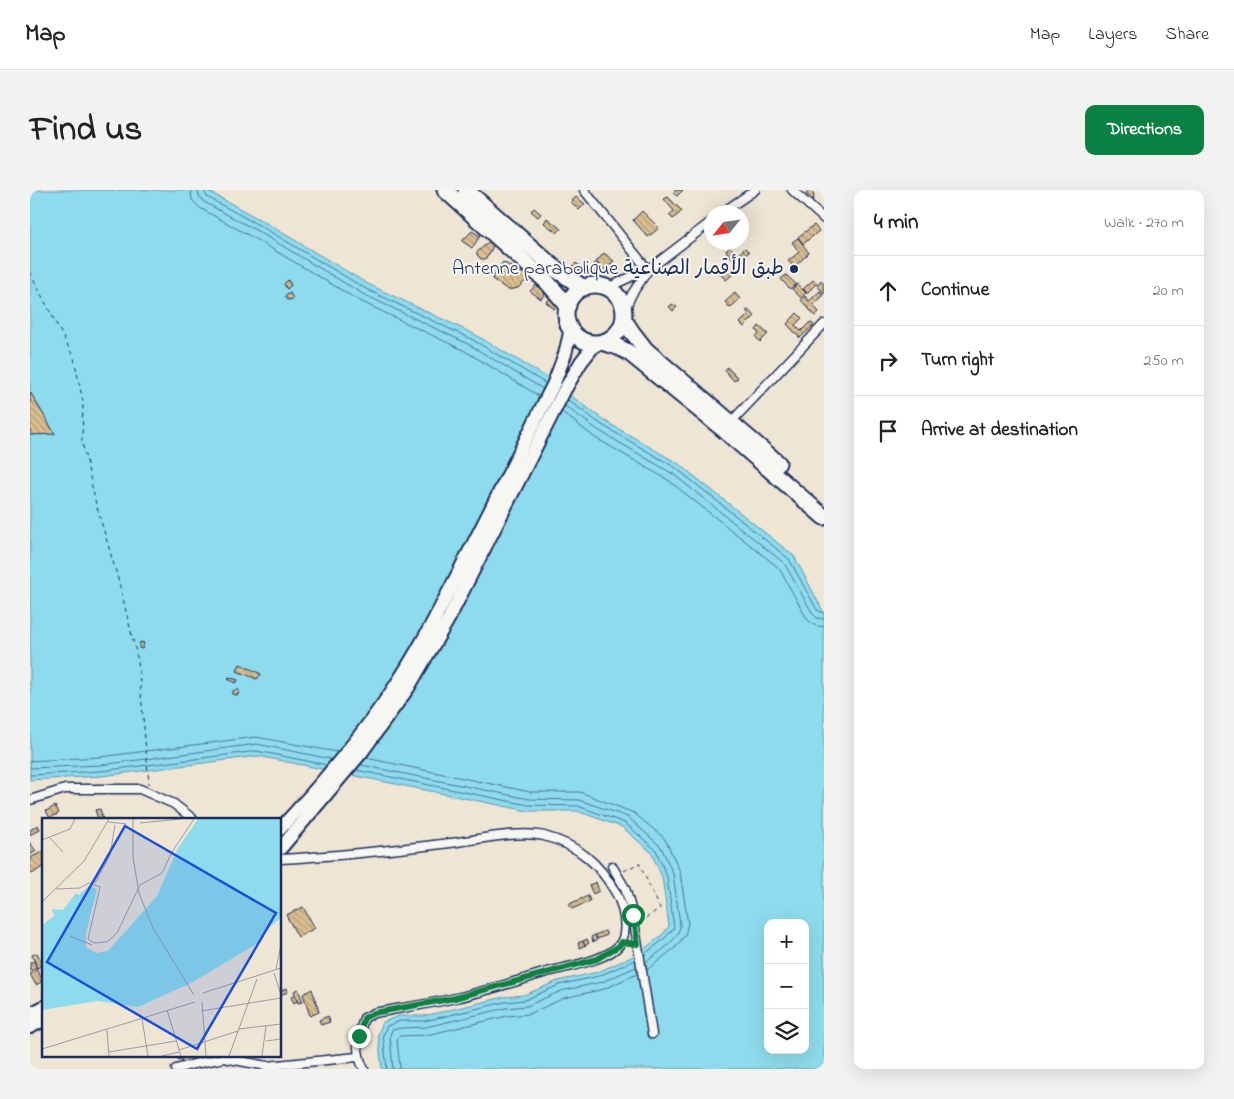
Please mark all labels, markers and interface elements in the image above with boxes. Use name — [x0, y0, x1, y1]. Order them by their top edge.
text: Map — [25, 17, 66, 52]
text: Map — [1030, 22, 1060, 48]
text: Layers — [1088, 22, 1138, 48]
text: Share — [1166, 22, 1209, 48]
text: Find us — [30, 105, 142, 156]
button: Directions — [1085, 105, 1204, 155]
north arrow — [704, 205, 749, 250]
text: 4 min — [874, 208, 918, 238]
text: Walk · 270 m — [1104, 211, 1184, 235]
place label: Antenne parabolique طبق الأقمار الصناعية — [452, 254, 784, 284]
marker: Antenne parabolique طبق الأقمار الصناعية — [788, 263, 800, 275]
icon: ahead — [874, 277, 902, 305]
text: Continue — [921, 277, 989, 304]
text: 20 m — [1153, 279, 1184, 303]
icon: right — [874, 347, 902, 375]
text: Turn right — [921, 347, 994, 374]
text: 250 m — [1144, 349, 1184, 373]
icon: arrive — [874, 417, 902, 445]
text: Arrive at destination — [921, 417, 1078, 444]
inset map — [42, 818, 281, 1056]
route start — [622, 904, 645, 927]
map controls — [764, 919, 809, 1054]
button: + — [764, 919, 809, 964]
button: − — [764, 964, 809, 1009]
button: layers — [764, 1009, 809, 1054]
route end — [348, 1025, 371, 1048]

